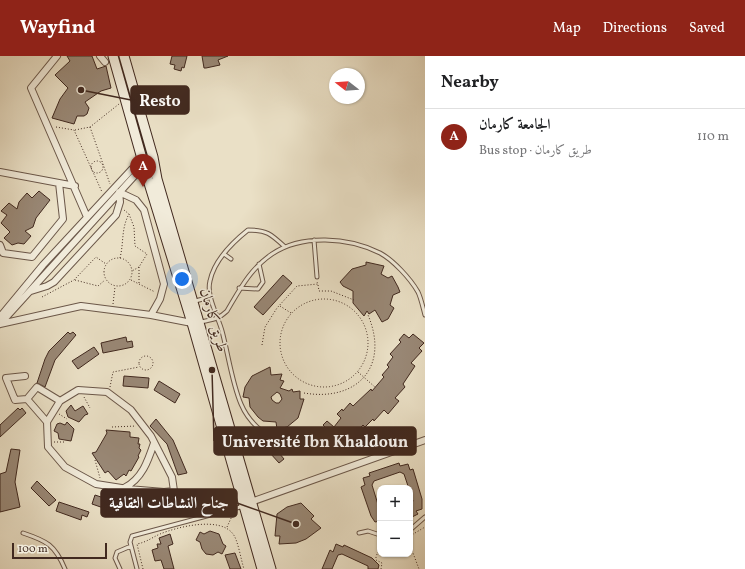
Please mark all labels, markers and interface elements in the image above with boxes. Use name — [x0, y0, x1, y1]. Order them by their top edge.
text: Wayfind — [20, 15, 95, 41]
text: Map — [553, 19, 581, 38]
text: Directions — [603, 19, 667, 38]
text: Saved — [689, 19, 725, 38]
north arrow — [329, 68, 365, 104]
text: Nearby — [441, 71, 499, 94]
callout: Resto — [131, 86, 189, 114]
text: Resto — [139, 91, 181, 113]
text: الجامعة كارمان — [479, 115, 551, 136]
text: A — [449, 128, 459, 146]
text: 110 m — [697, 128, 729, 146]
text: Bus stop · طريق كارمان — [479, 142, 592, 160]
pin: A — [130, 154, 156, 187]
your location — [172, 269, 192, 289]
street label: طريق كارمان — [193, 286, 232, 355]
callout: Université Ibn Khaldoun — [214, 427, 416, 455]
text: Université Ibn Khaldoun — [222, 432, 409, 454]
map controls — [377, 485, 413, 557]
button: + — [377, 485, 413, 521]
callout: جناح النشاطات الثقافية — [101, 489, 237, 517]
text: جناح النشاطات الثقافية — [109, 493, 229, 517]
button: − — [377, 521, 413, 557]
scale bar — [12, 541, 107, 560]
text: 100 m — [18, 542, 48, 557]

